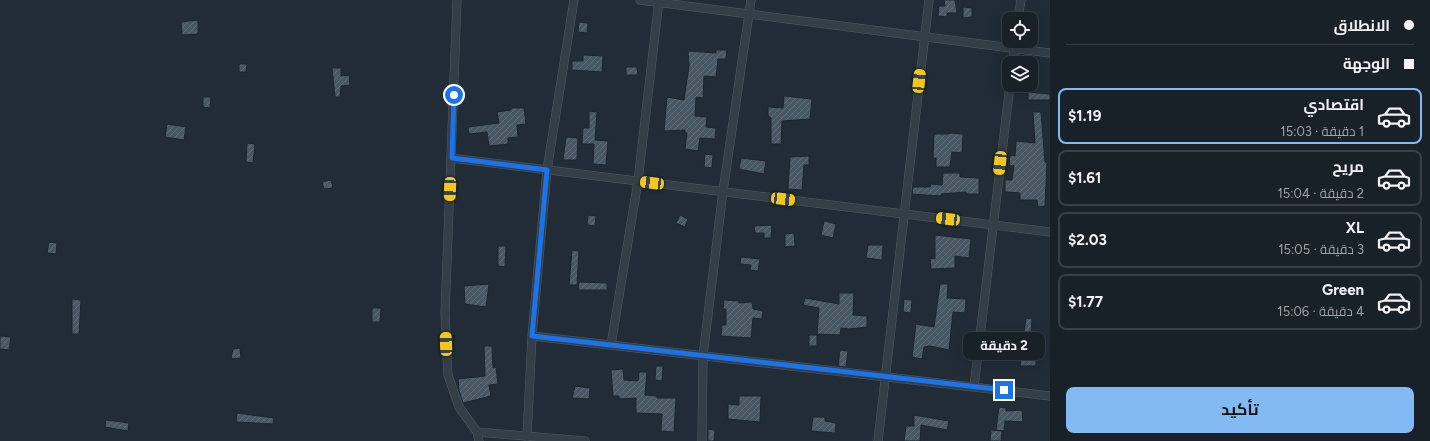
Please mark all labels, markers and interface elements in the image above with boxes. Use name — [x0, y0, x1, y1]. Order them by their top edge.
map controls — [1002, 12, 1038, 92]
button: locate — [1002, 12, 1038, 48]
text: الانطلاق — [1334, 17, 1390, 35]
text: الوجهة — [1343, 55, 1390, 73]
button: layers — [1002, 56, 1038, 92]
car — [912, 68, 926, 94]
route start — [445, 86, 463, 104]
text: اقتصادي — [1304, 96, 1364, 114]
icon: car — [1376, 98, 1412, 134]
text: $1.19 — [1068, 107, 1101, 125]
text: 1 دقيقة · 15:03 — [1280, 124, 1364, 139]
car — [993, 150, 1007, 176]
text: مريح — [1332, 158, 1364, 176]
icon: car — [1376, 160, 1412, 196]
text: $1.61 — [1068, 169, 1101, 187]
car — [639, 176, 665, 190]
car — [444, 177, 456, 201]
text: 2 دقيقة · 15:04 — [1277, 186, 1364, 201]
car — [770, 192, 796, 206]
car — [935, 212, 961, 226]
text: XL — [1346, 219, 1364, 237]
icon: car — [1376, 222, 1412, 258]
text: $2.03 — [1068, 231, 1107, 249]
text: 3 دقيقة · 15:05 — [1278, 242, 1364, 257]
text: Green — [1322, 281, 1364, 299]
icon: car — [1376, 284, 1412, 320]
text: $1.77 — [1068, 293, 1103, 311]
text: 4 دقيقة · 15:06 — [1277, 304, 1364, 319]
car — [440, 332, 452, 356]
callout: 2 دقيقة — [963, 332, 1045, 360]
text: 2 دقيقة — [980, 338, 1028, 353]
route end — [995, 381, 1013, 399]
button: تأكيد — [1066, 387, 1414, 433]

